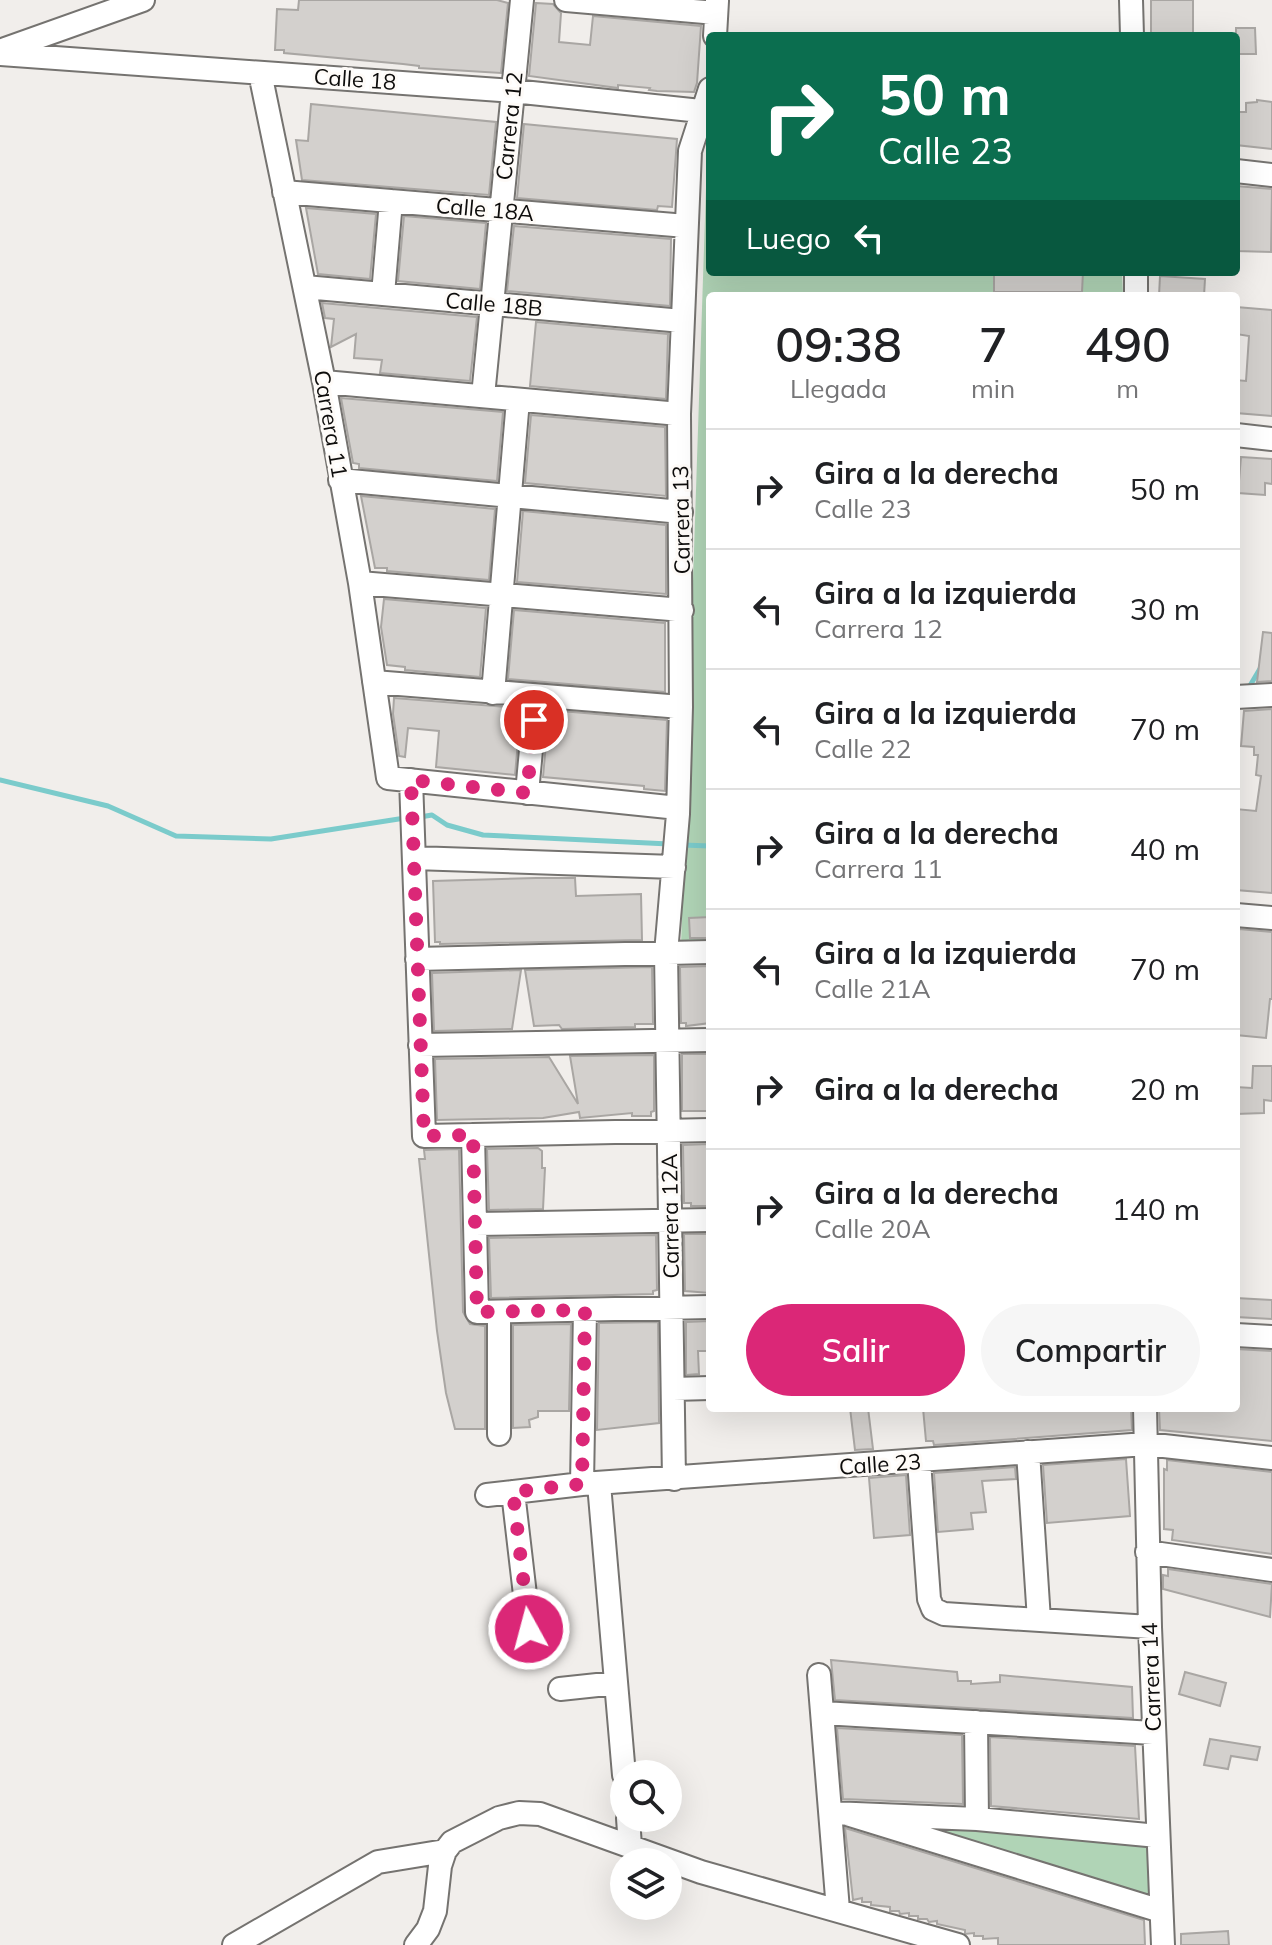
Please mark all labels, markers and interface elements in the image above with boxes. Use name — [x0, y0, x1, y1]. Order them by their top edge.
text: 50 m — [878, 59, 1011, 129]
street label: Calle 18 — [313, 62, 397, 96]
icon: right — [746, 64, 850, 168]
street label: Carrera 12 — [489, 70, 529, 182]
text: Calle 23 — [878, 128, 1013, 173]
street label: Calle 18A — [435, 191, 535, 227]
icon: left — [847, 216, 891, 260]
text: Luego — [746, 219, 831, 257]
street label: Calle 18B — [444, 286, 544, 322]
text: 09:38 — [775, 314, 902, 374]
text: 7 — [979, 314, 1007, 374]
text: 490 — [1084, 314, 1171, 374]
street label: Carrera 11 — [308, 368, 354, 480]
text: Llegada — [790, 372, 887, 405]
text: min — [971, 372, 1015, 405]
text: m — [1116, 372, 1139, 405]
text: Gira a la derecha — [814, 454, 1059, 492]
street label: Carrera 13 — [666, 465, 696, 575]
icon: right — [746, 467, 790, 511]
text: 50 m — [1130, 470, 1200, 508]
text: Calle 23 — [814, 492, 911, 525]
text: Gira a la izquierda — [814, 574, 1077, 612]
icon: left — [746, 587, 790, 631]
text: 30 m — [1130, 590, 1200, 628]
text: Carrera 12 — [814, 612, 943, 645]
pin — [500, 686, 568, 754]
text: Gira a la izquierda — [814, 694, 1077, 732]
icon: arrive — [512, 698, 556, 742]
icon: left — [746, 707, 790, 751]
text: 70 m — [1130, 710, 1200, 748]
text: Calle 22 — [814, 732, 911, 765]
text: Gira a la derecha — [814, 814, 1059, 852]
icon: right — [746, 827, 790, 871]
text: 40 m — [1130, 830, 1200, 868]
text: Carrera 11 — [814, 852, 943, 885]
text: Gira a la izquierda — [814, 934, 1077, 972]
icon: left — [746, 947, 790, 991]
text: 70 m — [1130, 950, 1200, 988]
text: Calle 21A — [814, 972, 931, 1005]
icon: right — [746, 1067, 790, 1111]
text: Gira a la derecha — [814, 1070, 1059, 1108]
text: 20 m — [1130, 1070, 1200, 1108]
street label: Carrera 12A — [655, 1153, 685, 1279]
text: Gira a la derecha — [814, 1174, 1059, 1212]
icon: right — [746, 1187, 790, 1231]
text: 140 m — [1112, 1190, 1200, 1228]
text: Calle 20A — [814, 1212, 931, 1245]
button: Salir — [746, 1304, 965, 1396]
button: Compartir — [981, 1304, 1200, 1396]
street label: Calle 23 — [838, 1447, 922, 1481]
position arrow — [487, 1587, 571, 1671]
street label: Carrera 14 — [1135, 1622, 1167, 1732]
map controls — [610, 1760, 682, 1920]
button: search — [610, 1760, 682, 1832]
button: layers — [610, 1848, 682, 1920]

